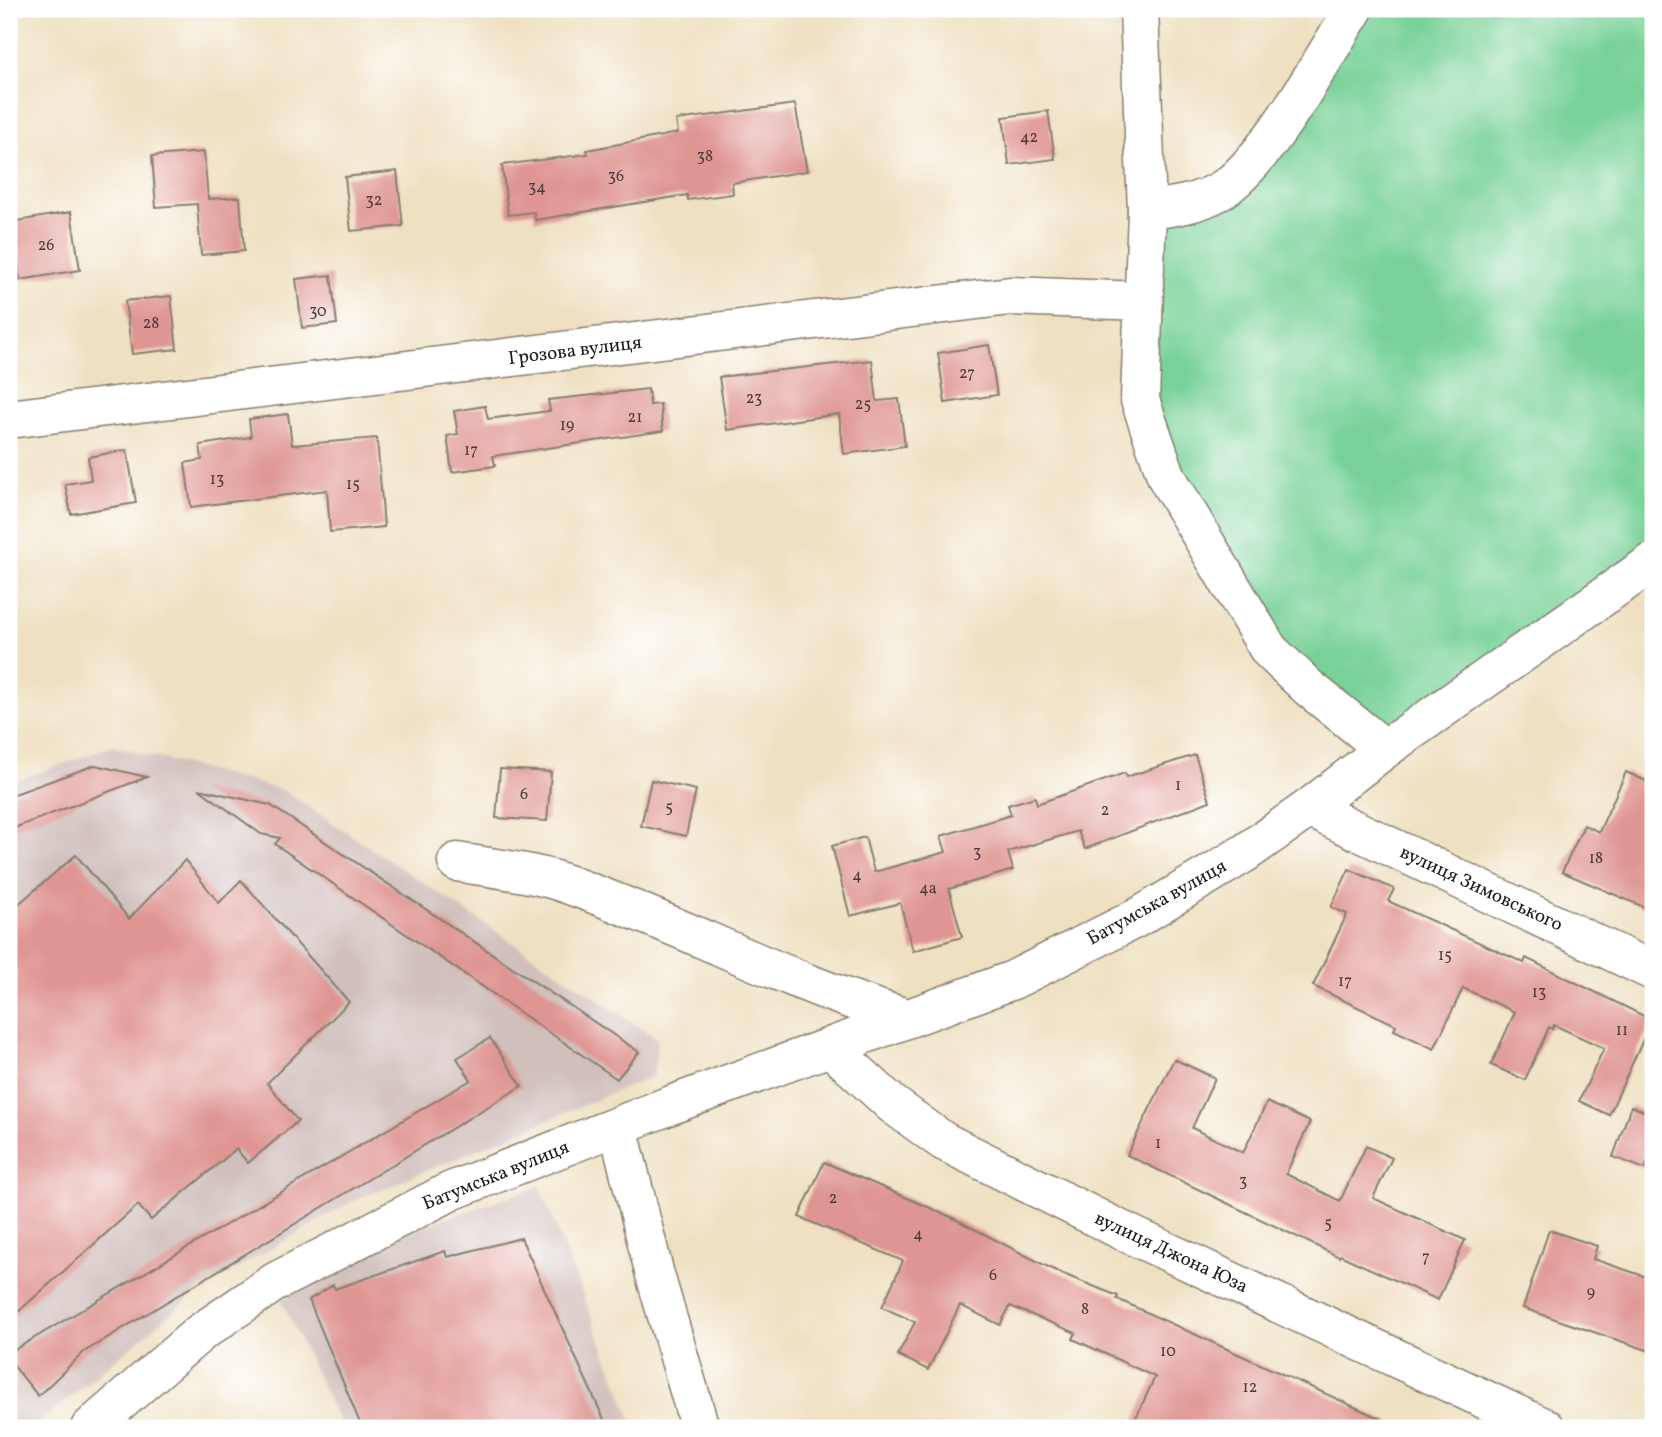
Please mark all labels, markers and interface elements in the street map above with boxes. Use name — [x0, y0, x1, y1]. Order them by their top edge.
house number: 42 — [1020, 127, 1038, 149]
house number: 38 — [697, 146, 713, 168]
house number: 36 — [608, 166, 624, 188]
house number: 34 — [528, 177, 546, 199]
house number: 32 — [366, 190, 382, 212]
house number: 26 — [38, 235, 54, 257]
house number: 30 — [309, 301, 327, 323]
house number: 28 — [143, 313, 159, 335]
street label: Грозова вулиця — [507, 330, 643, 372]
house number: 27 — [959, 363, 975, 385]
house number: 23 — [746, 388, 762, 410]
house number: 25 — [855, 394, 871, 416]
house number: 21 — [628, 407, 642, 429]
house number: 19 — [560, 415, 574, 437]
house number: 17 — [464, 440, 478, 462]
house number: 13 — [210, 469, 224, 491]
house number: 15 — [346, 474, 360, 496]
house number: 1 — [1175, 775, 1181, 797]
house number: 6 — [520, 784, 528, 806]
house number: 5 — [665, 797, 673, 819]
house number: 2 — [1101, 800, 1109, 822]
street label: вулиця Зимовського — [1395, 840, 1567, 938]
house number: 3 — [973, 842, 981, 864]
house number: 18 — [1589, 848, 1603, 870]
street label: Батумська вулиця — [1082, 854, 1232, 952]
house number: 4 — [852, 865, 862, 887]
house number: 4а — [919, 878, 937, 900]
house number: 15 — [1438, 945, 1452, 967]
house number: 17 — [1338, 971, 1352, 993]
house number: 13 — [1532, 982, 1546, 1004]
house number: 11 — [1616, 1020, 1628, 1042]
house number: 1 — [1155, 1133, 1161, 1155]
street label: Батумська вулиця — [419, 1135, 573, 1217]
house number: 3 — [1239, 1171, 1247, 1193]
house number: 2 — [829, 1188, 837, 1210]
street label: вулиця Джона Юза — [1090, 1206, 1252, 1300]
house number: 5 — [1324, 1213, 1332, 1235]
house number: 4 — [913, 1224, 923, 1246]
house number: 7 — [1422, 1247, 1430, 1269]
house number: 6 — [989, 1265, 997, 1287]
house number: 9 — [1587, 1282, 1595, 1304]
house number: 8 — [1081, 1299, 1089, 1321]
house number: 10 — [1160, 1341, 1176, 1363]
house number: 12 — [1243, 1377, 1257, 1399]

